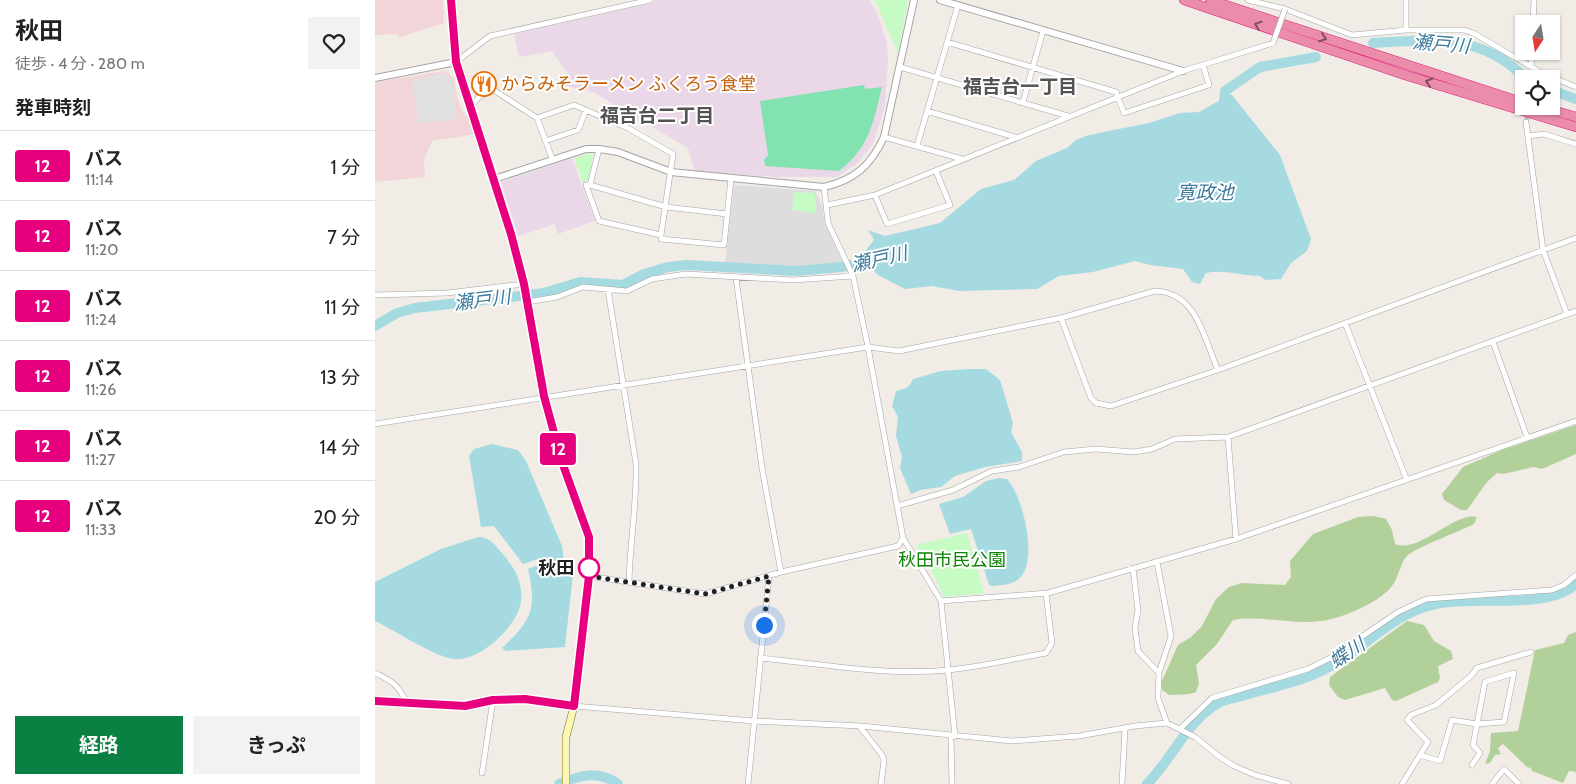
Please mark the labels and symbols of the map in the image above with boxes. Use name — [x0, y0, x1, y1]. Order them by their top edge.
north arrow — [1515, 15, 1560, 60]
one-way arrow — [1254, 21, 1263, 31]
water label: 瀬戸川 — [1412, 30, 1472, 58]
one-way arrow — [1318, 32, 1327, 42]
restaurant icon: からみそラーメン ふくろう食堂 — [471, 71, 497, 97]
place label: からみそラーメン ふくろう食堂 — [501, 73, 756, 95]
district label: 福吉台一丁目 — [963, 75, 1077, 98]
one-way arrow — [1425, 77, 1434, 87]
district label: 福吉台二丁目 — [600, 104, 714, 127]
water label: 寛政池 — [1176, 181, 1235, 204]
water label: 瀬戸川 — [849, 241, 911, 277]
water label: 瀬戸川 — [452, 285, 514, 315]
line badge: 12 — [535, 433, 581, 465]
park label: 秋田市民公園 — [898, 549, 1006, 571]
place label: 秋田 — [538, 557, 574, 579]
marker: 秋田 — [578, 557, 600, 579]
your location — [752, 613, 777, 638]
water label: 蝶川 — [1325, 632, 1371, 673]

